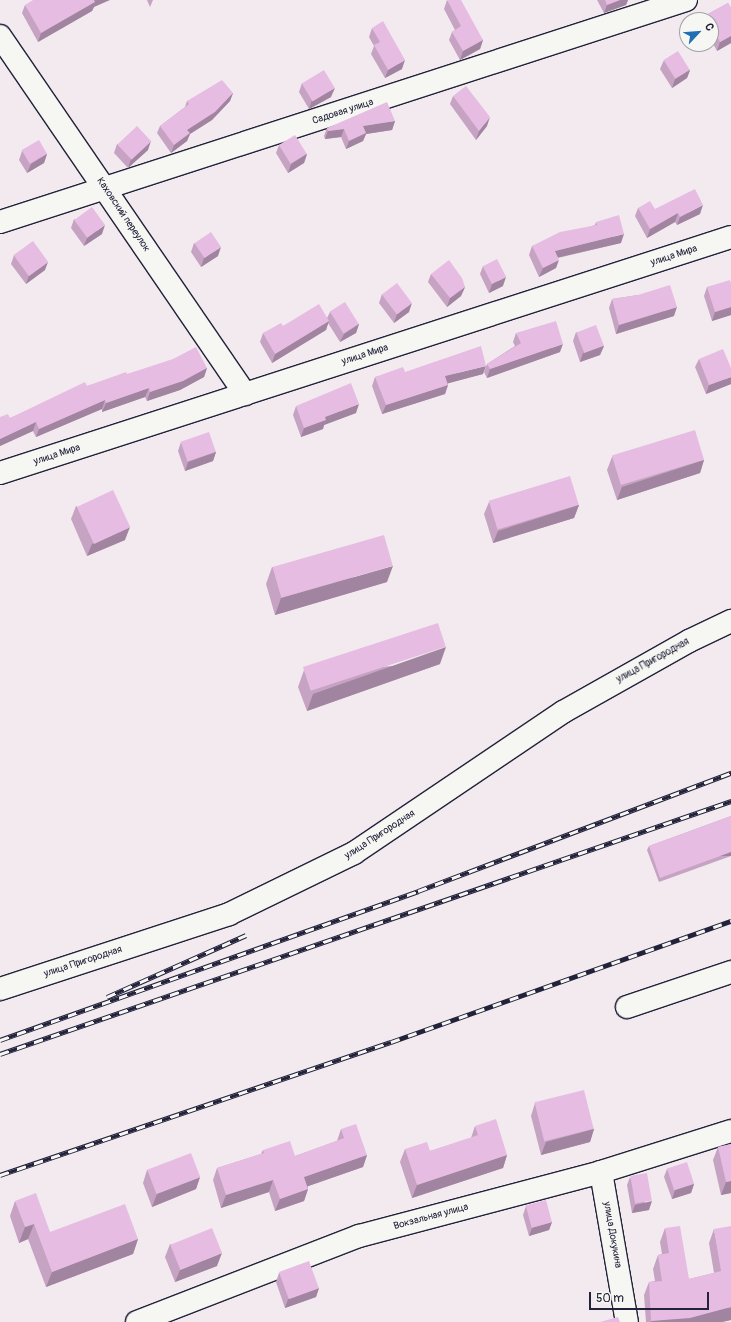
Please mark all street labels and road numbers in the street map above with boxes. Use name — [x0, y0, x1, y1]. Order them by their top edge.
street label: Садовая улица — [311, 96, 375, 128]
street label: Каховский переулок — [94, 176, 152, 254]
street label: улица Мира — [649, 243, 699, 269]
street label: улица Мира — [340, 342, 390, 368]
street label: улица Мира — [32, 442, 82, 468]
street label: улица Пригородная — [614, 636, 692, 686]
street label: улица Пригородная — [343, 808, 417, 862]
street label: улица Пригородная — [42, 944, 124, 980]
street label: Вокзальная улица — [392, 1201, 470, 1233]
street label: улица Докукина — [600, 1201, 624, 1269]

